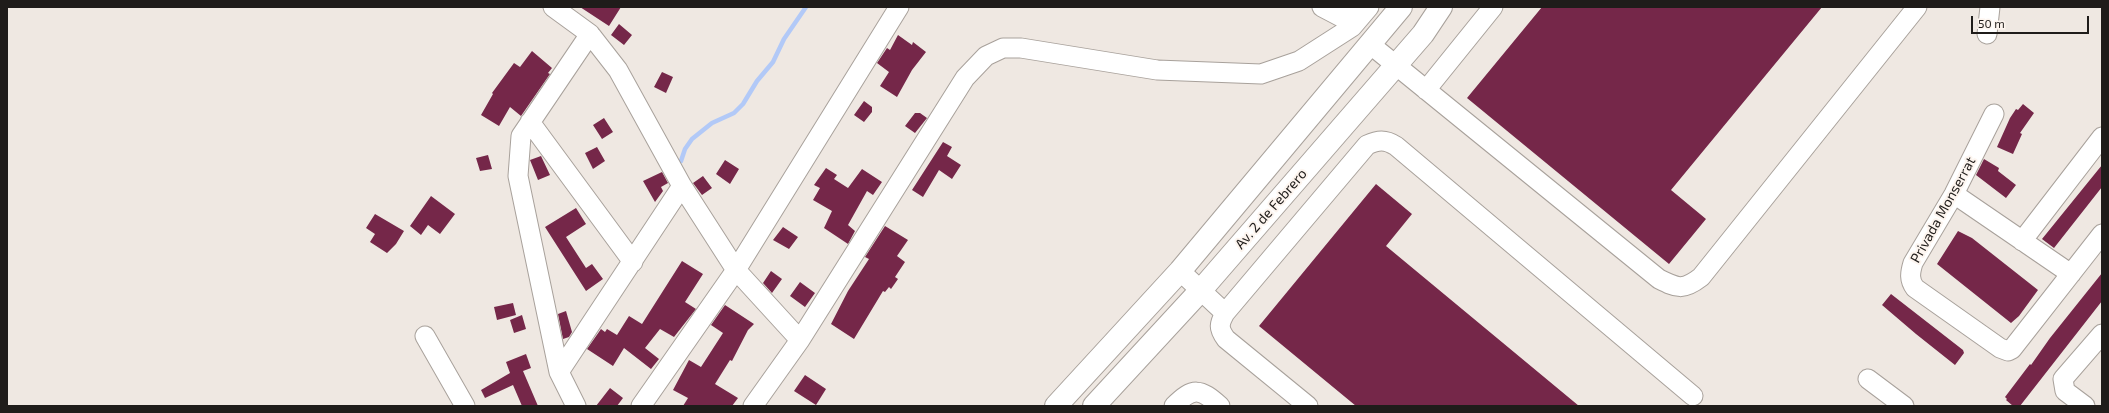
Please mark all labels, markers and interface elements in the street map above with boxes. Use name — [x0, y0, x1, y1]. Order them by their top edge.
scale bar — [1973, 8, 2091, 34]
text: 50 m — [1978, 16, 2005, 30]
street label: Privada Monserrat — [1907, 154, 1979, 266]
street label: Av. 2 de Febrero — [1232, 166, 1310, 252]

